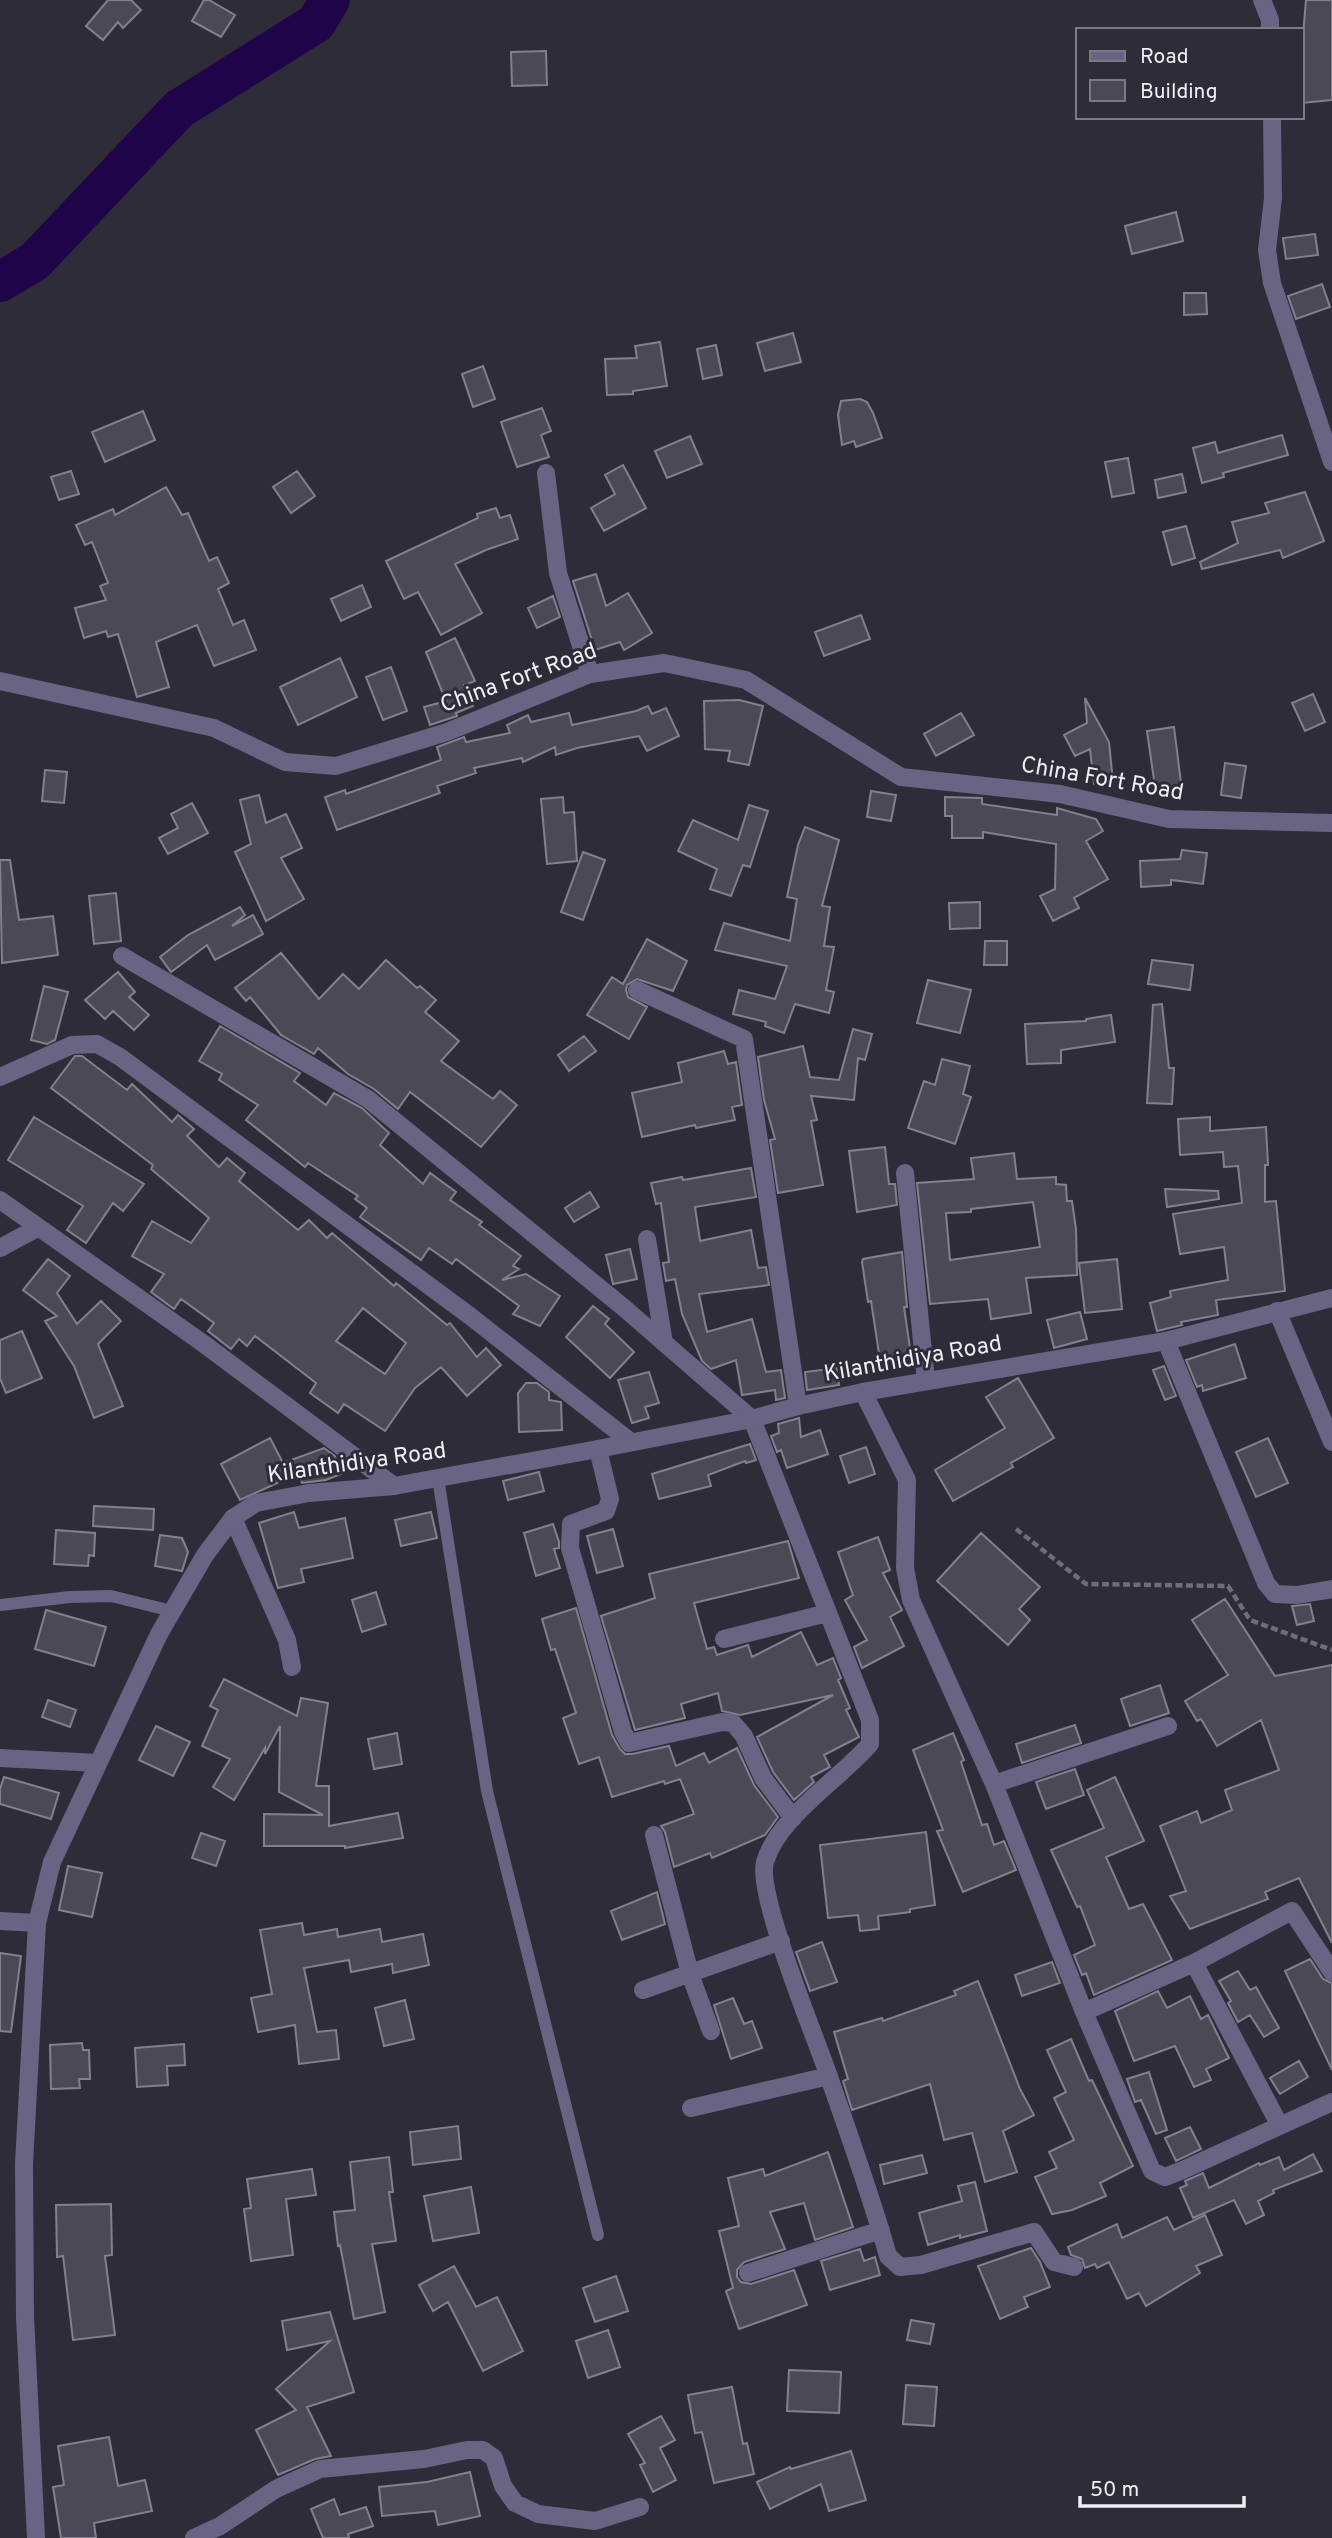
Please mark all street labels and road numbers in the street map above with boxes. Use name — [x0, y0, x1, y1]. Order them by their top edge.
street label: China Fort Road — [437, 637, 601, 721]
street label: China Fort Road — [1018, 751, 1186, 809]
street label: Kilanthidiya Road — [822, 1330, 1004, 1390]
street label: Kilanthidiya Road — [266, 1437, 448, 1491]

